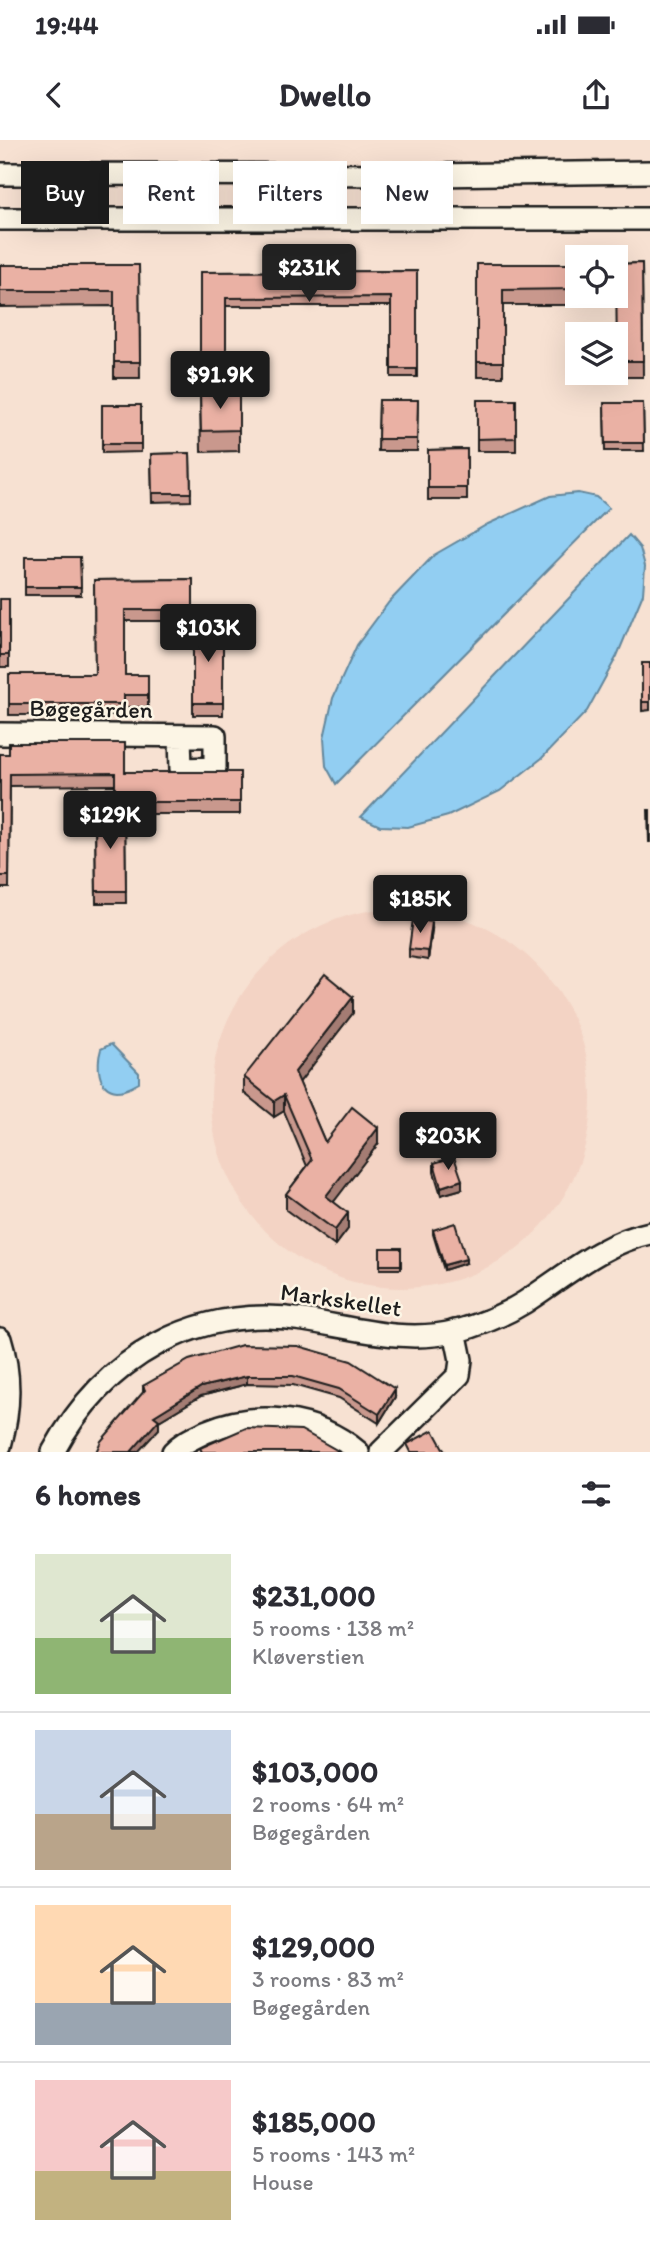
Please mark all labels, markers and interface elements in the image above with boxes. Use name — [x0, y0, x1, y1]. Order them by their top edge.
text: 19:44 — [35, 9, 98, 41]
icon: back — [35, 76, 73, 114]
text: Dwello — [279, 76, 371, 114]
icon: share — [577, 76, 615, 114]
chip: Buy — [21, 161, 109, 224]
chip: Rent — [123, 161, 219, 224]
chip: Filters — [233, 161, 347, 224]
chip: New — [361, 161, 453, 224]
pin: $231K — [260, 244, 358, 304]
map controls — [565, 245, 628, 385]
button: locate — [565, 245, 628, 308]
text: $231K — [278, 253, 340, 281]
button: layers — [565, 322, 628, 385]
pin: $91.9K — [163, 352, 277, 411]
text: $91.9K — [187, 360, 253, 388]
pin: $103K — [159, 604, 257, 664]
text: $103K — [176, 613, 240, 641]
street label: Bøgegården — [29, 693, 153, 724]
pin: $129K — [61, 792, 159, 851]
text: $129K — [79, 800, 141, 828]
pin: $185K — [371, 876, 469, 935]
text: $185K — [389, 884, 451, 912]
pin: $203K — [399, 1112, 497, 1172]
text: $203K — [415, 1121, 481, 1149]
street label: Markskellet — [279, 1277, 403, 1322]
icon: filters — [577, 1475, 615, 1513]
text: 6 homes — [35, 1476, 141, 1513]
text: $231,000 — [252, 1577, 376, 1614]
icon: home — [91, 1582, 175, 1666]
text: 5 rooms · 138 m² — [252, 1614, 414, 1642]
text: Kløverstien — [252, 1642, 365, 1670]
text: $103,000 — [252, 1753, 379, 1790]
icon: home — [91, 1758, 175, 1842]
text: 2 rooms · 64 m² — [252, 1790, 404, 1818]
text: Bøgegården — [252, 1818, 370, 1846]
text: $129,000 — [252, 1928, 375, 1965]
icon: home — [91, 1933, 175, 2017]
text: 3 rooms · 83 m² — [252, 1965, 404, 1993]
text: Bøgegården — [252, 1993, 370, 2021]
text: $185,000 — [252, 2103, 376, 2140]
icon: home — [91, 2108, 175, 2192]
text: 5 rooms · 143 m² — [252, 2140, 415, 2168]
text: House — [252, 2168, 314, 2196]

